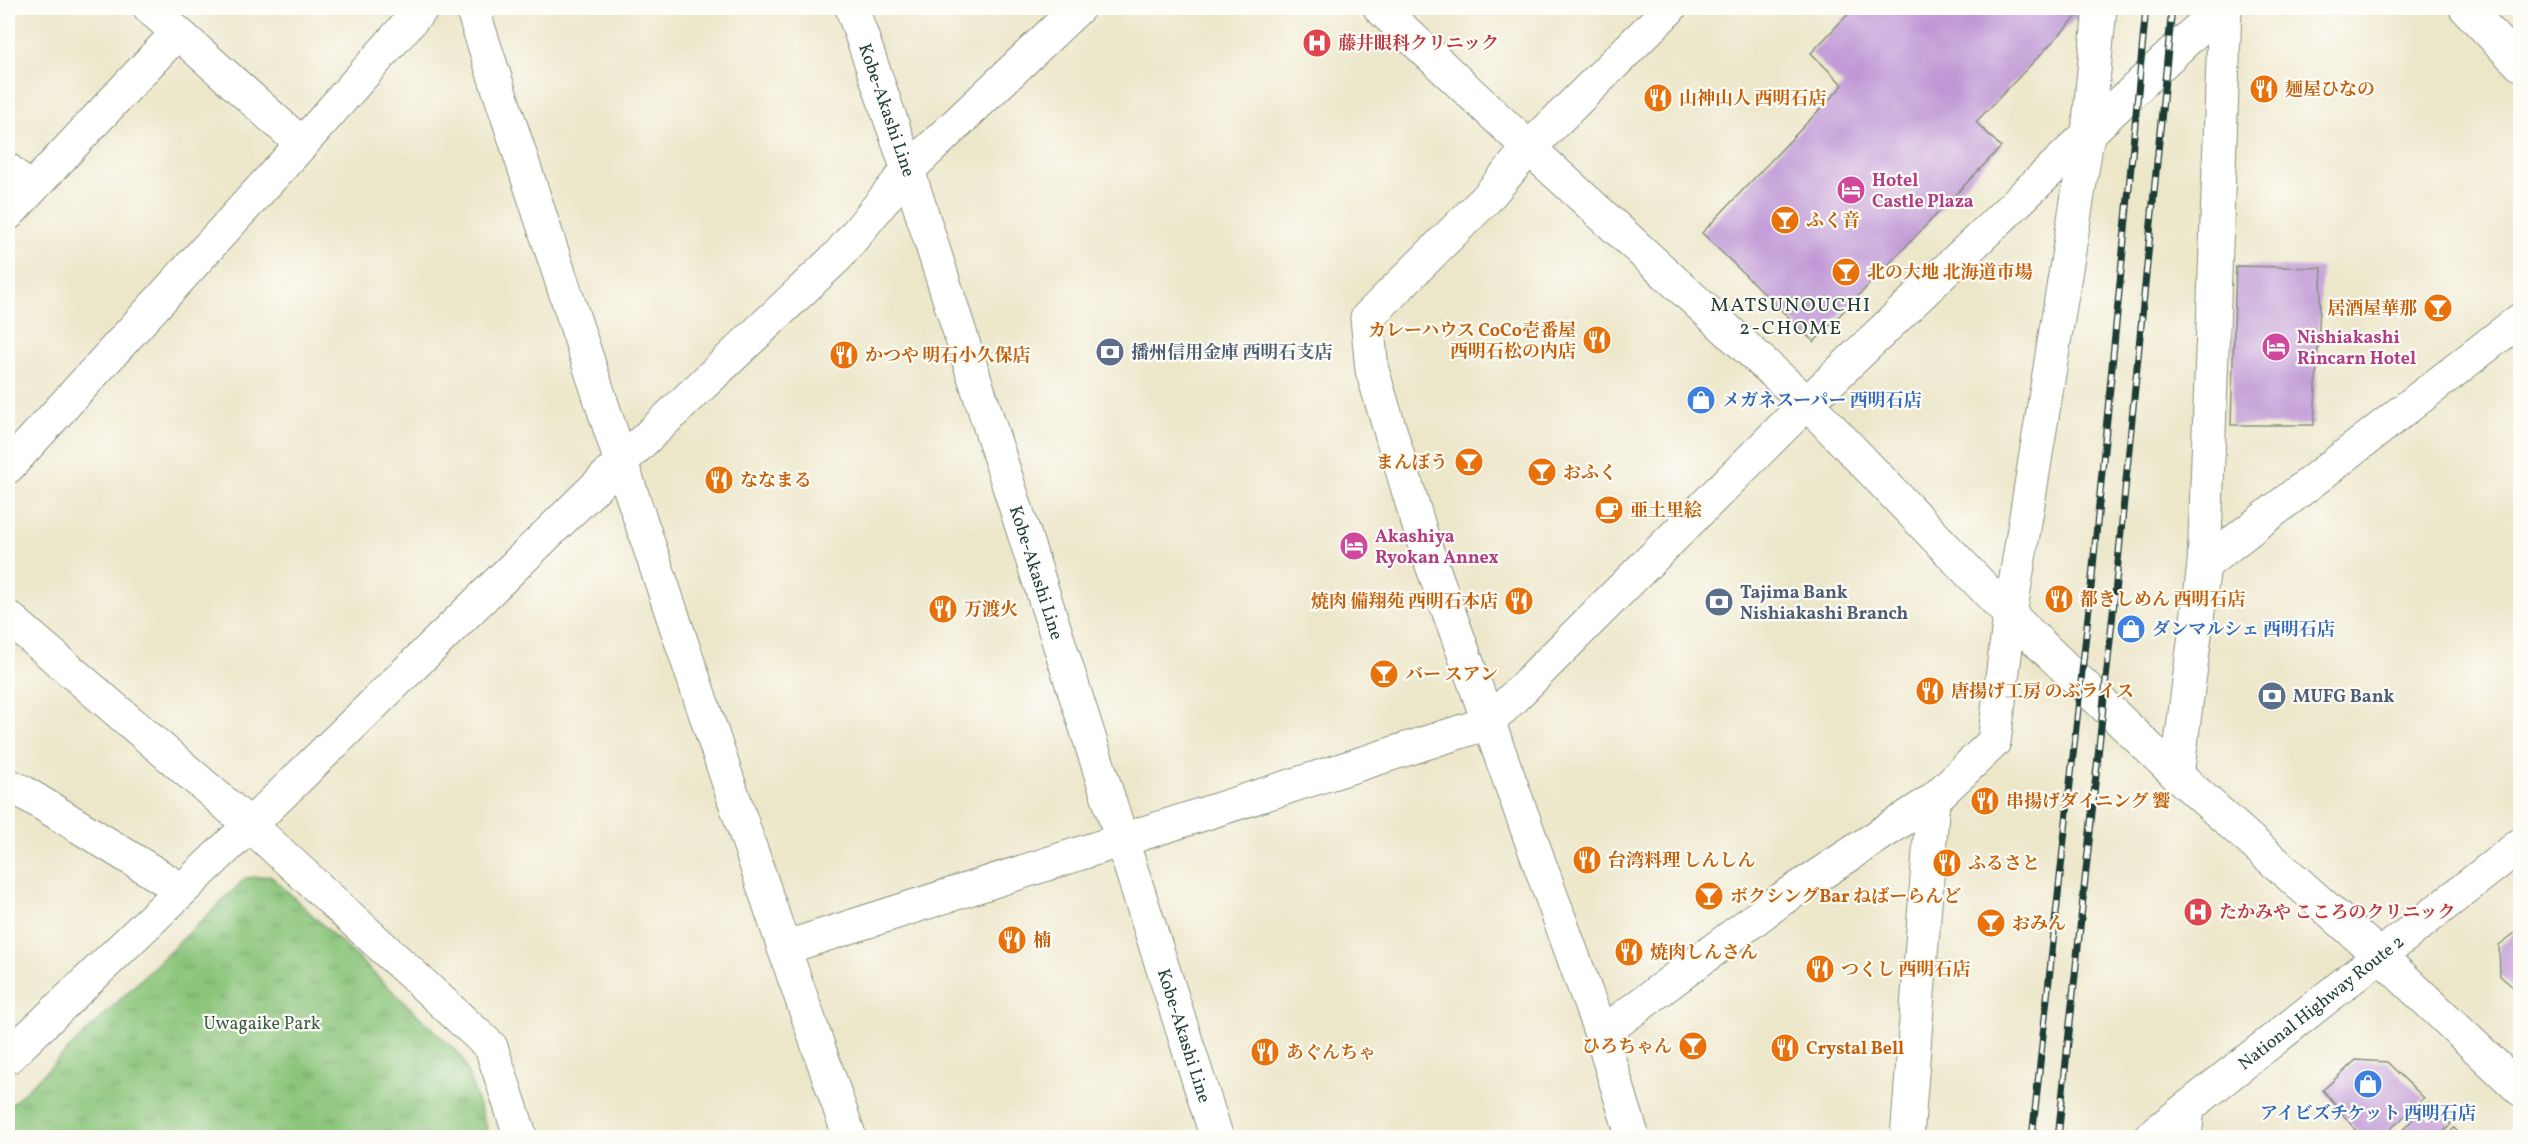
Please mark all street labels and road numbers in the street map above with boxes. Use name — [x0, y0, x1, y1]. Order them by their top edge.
street label: Kobe-Akashi Line — [851, 41, 920, 180]
street label: Kobe-Akashi Line — [1002, 503, 1068, 643]
street label: National Highway Route 2 — [2234, 930, 2410, 1077]
street label: Kobe-Akashi Line — [1150, 966, 1216, 1106]

